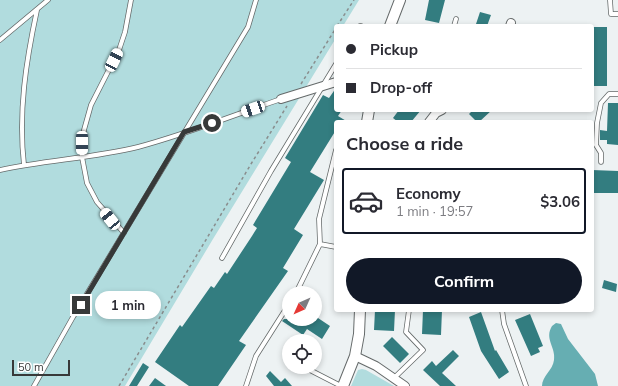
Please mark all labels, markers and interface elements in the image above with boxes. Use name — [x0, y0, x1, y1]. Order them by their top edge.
text: Pickup — [370, 40, 418, 59]
car — [103, 47, 125, 73]
text: Drop-off — [370, 78, 432, 97]
car — [240, 99, 266, 119]
route start — [203, 114, 221, 132]
car — [76, 131, 88, 155]
text: Choose a ride — [346, 132, 463, 155]
icon: car — [348, 183, 384, 219]
text: Economy — [396, 184, 461, 203]
text: $3.06 — [540, 192, 580, 211]
text: 1 min · 19:57 — [396, 203, 473, 219]
car — [98, 206, 122, 232]
button: Confirm — [346, 258, 582, 304]
north arrow — [282, 286, 322, 326]
map controls — [282, 286, 322, 374]
callout: 1 min — [95, 291, 161, 319]
route end — [72, 296, 90, 314]
text: 1 min — [111, 297, 145, 313]
button: locate — [282, 334, 322, 374]
scale bar — [12, 358, 70, 377]
text: 50 m — [18, 360, 44, 374]

